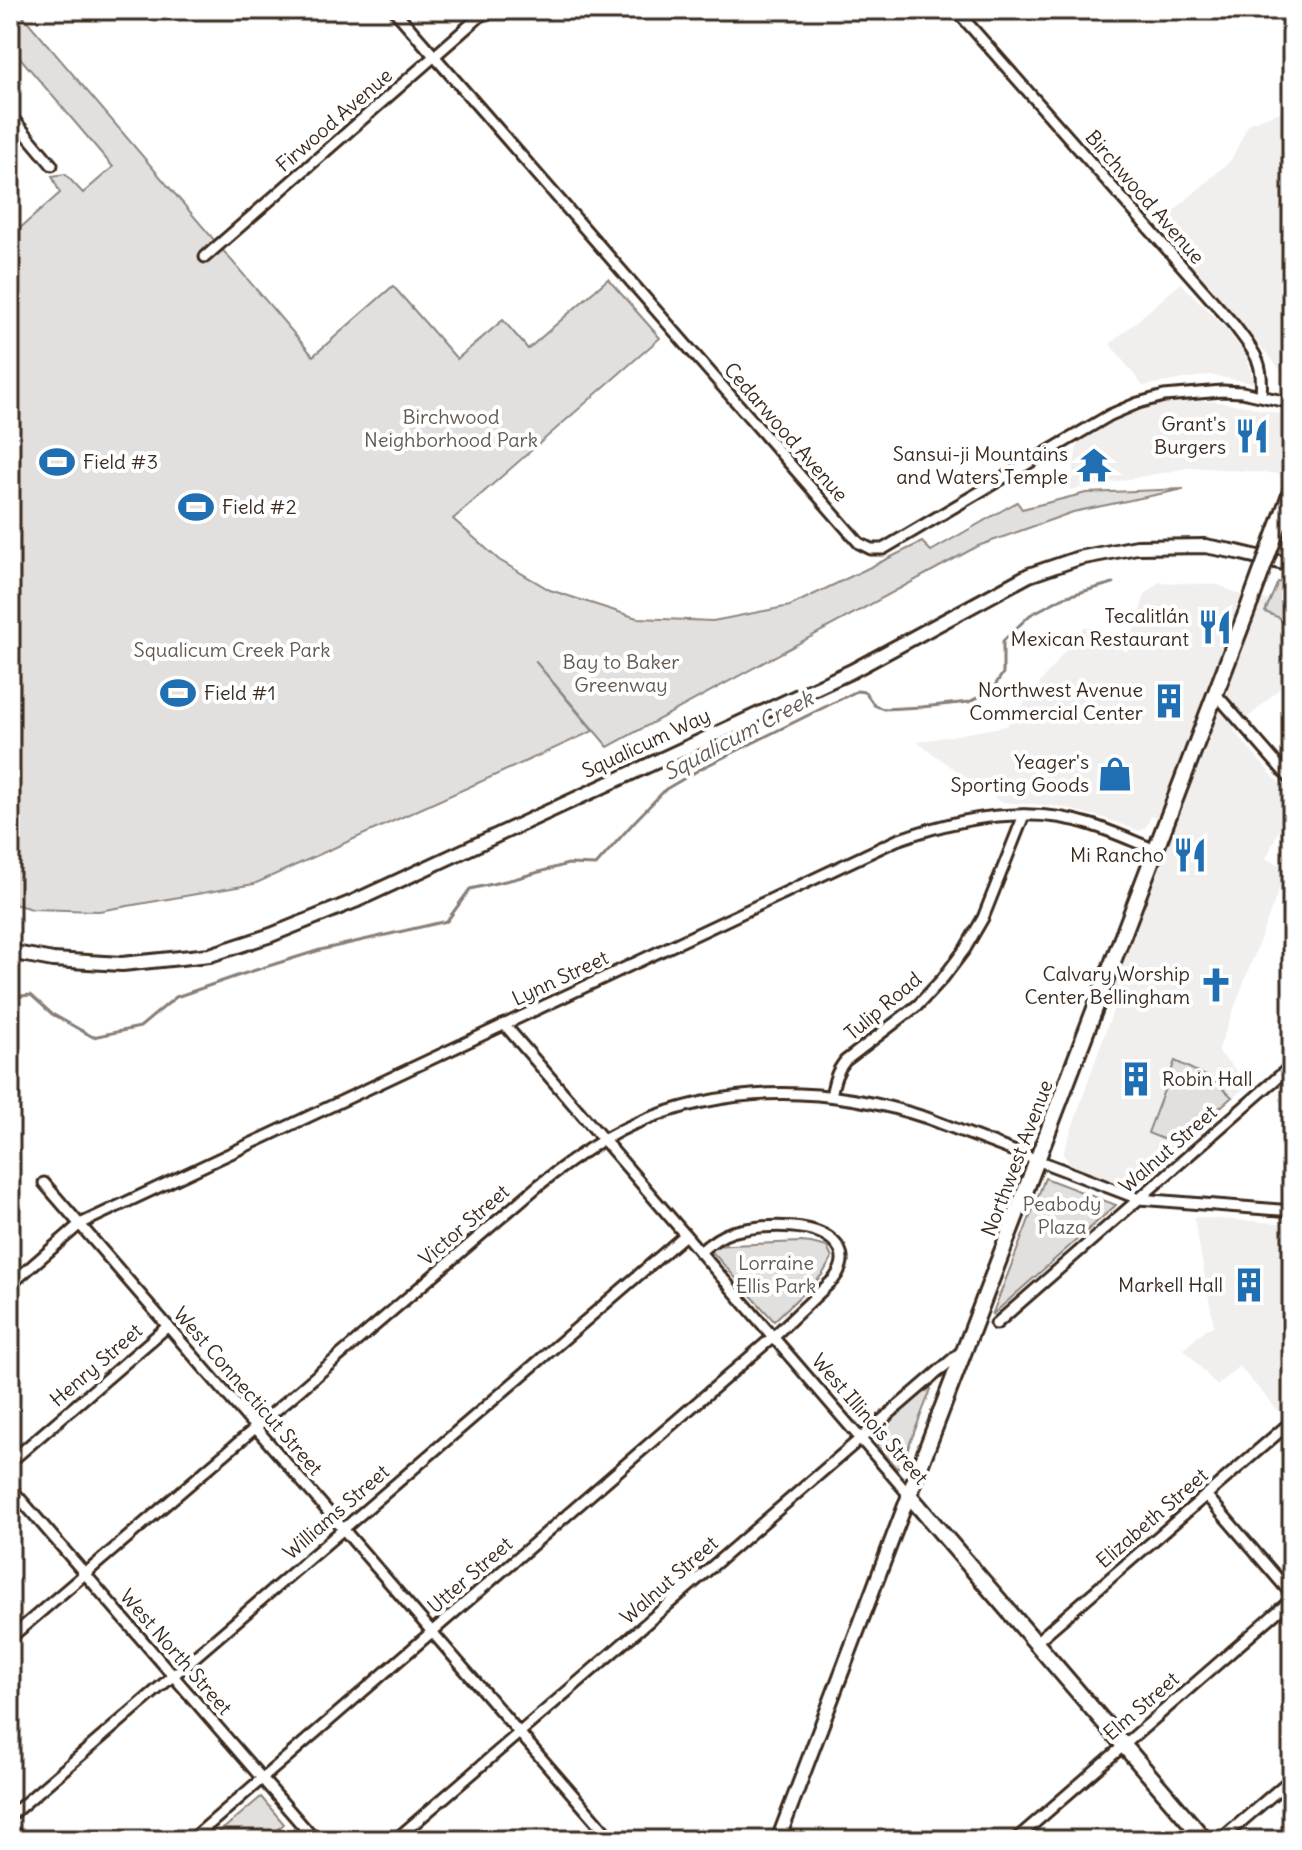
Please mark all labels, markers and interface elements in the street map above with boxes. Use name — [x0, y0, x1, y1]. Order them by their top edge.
street label: Firwood Avenue — [270, 62, 397, 177]
street label: Birchwood Avenue — [1081, 125, 1210, 269]
street label: Cedarwood Avenue — [719, 357, 854, 506]
park label: Birchwood Neighborhood Park — [364, 404, 538, 452]
place label: Grant's Burgers — [1154, 411, 1226, 459]
restaurant icon: Grant's Burgers — [1233, 417, 1271, 455]
place label: Sansui-ji Mountains and Waters Temple — [893, 441, 1068, 489]
sports icon: Field #3 — [38, 443, 76, 481]
temple icon: Sansui-ji Mountains and Waters Temple — [1075, 446, 1113, 484]
place label: Field #3 — [83, 449, 158, 474]
sports icon: Field #2 — [177, 488, 215, 526]
place label: Field #2 — [222, 494, 297, 519]
place label: Tecalitlán Mexican Restaurant — [1011, 603, 1189, 651]
restaurant icon: Tecalitlán Mexican Restaurant — [1196, 608, 1234, 646]
park label: Squalicum Creek Park — [134, 637, 330, 662]
park label: Bay to Baker Greenway — [563, 649, 679, 697]
sports icon: Field #1 — [159, 674, 197, 712]
place label: Northwest Avenue Commercial Center — [969, 677, 1143, 725]
place label: Field #1 — [204, 680, 276, 705]
building icon: Northwest Avenue Commercial Center — [1150, 682, 1188, 720]
water label: Squalicum Creek — [658, 683, 819, 786]
street label: Squalicum Way — [578, 702, 714, 783]
place label: Yeager's Sporting Goods — [951, 749, 1089, 797]
shop icon: Yeager's Sporting Goods — [1096, 755, 1134, 793]
restaurant icon: Mi Rancho — [1171, 836, 1209, 874]
place label: Mi Rancho — [1070, 842, 1164, 867]
street label: Lynn Street — [508, 944, 612, 1011]
place label: Calvary Worship Center Bellingham — [1024, 961, 1190, 1009]
street label: Tulip Road — [839, 966, 926, 1045]
church icon: Calvary Worship Center Bellingham — [1197, 966, 1235, 1004]
building icon: Robin Hall — [1117, 1060, 1155, 1098]
place label: Robin Hall — [1162, 1066, 1252, 1091]
street label: Northwest Avenue — [975, 1076, 1058, 1239]
street label: Walnut Street — [1114, 1099, 1222, 1198]
street label: Victor Street — [413, 1178, 514, 1271]
park label: Peabody Plaza — [1023, 1191, 1101, 1239]
park label: Lorraine Ellis Park — [736, 1250, 816, 1298]
building icon: Markell Hall — [1230, 1266, 1268, 1304]
place label: Markell Hall — [1118, 1272, 1223, 1297]
street label: West Connecticut Street — [168, 1301, 329, 1480]
street label: Henry Street — [44, 1318, 147, 1412]
street label: West Illinois Street — [807, 1348, 934, 1490]
street label: Williams Street — [278, 1459, 394, 1564]
street label: Elizabeth Street — [1091, 1462, 1213, 1573]
street label: Walnut Street — [615, 1530, 723, 1629]
street label: Utter Street — [422, 1531, 517, 1618]
street label: West North Street — [115, 1584, 238, 1720]
street label: Elm Street — [1098, 1666, 1184, 1745]

